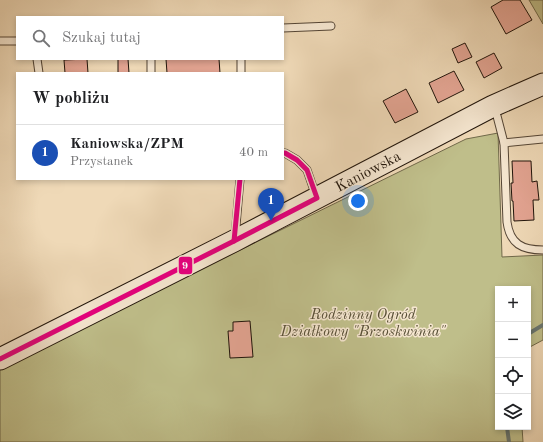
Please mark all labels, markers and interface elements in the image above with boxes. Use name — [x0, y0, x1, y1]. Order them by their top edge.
search box — [16, 16, 284, 60]
icon: search — [30, 27, 52, 49]
text: Szukaj tutaj — [62, 31, 141, 46]
text: W pobliżu — [32, 90, 109, 107]
text: Kaniowska/ZPM — [70, 137, 184, 152]
text: 1 — [41, 146, 49, 159]
text: 40 m — [239, 146, 268, 159]
street label: Kaniowska — [333, 149, 404, 196]
text: Przystanek — [70, 155, 133, 168]
pin: 1 — [258, 188, 284, 221]
your location — [348, 191, 368, 211]
line badge: 9 — [178, 256, 193, 275]
text: 9 — [182, 261, 188, 272]
map controls — [495, 286, 531, 430]
button: + — [495, 286, 531, 322]
park label: Rodzinny Ogród Działkowy "Brzoskwinia" — [279, 308, 447, 340]
button: − — [495, 322, 531, 358]
button: locate — [495, 358, 531, 394]
button: layers — [495, 394, 531, 430]

